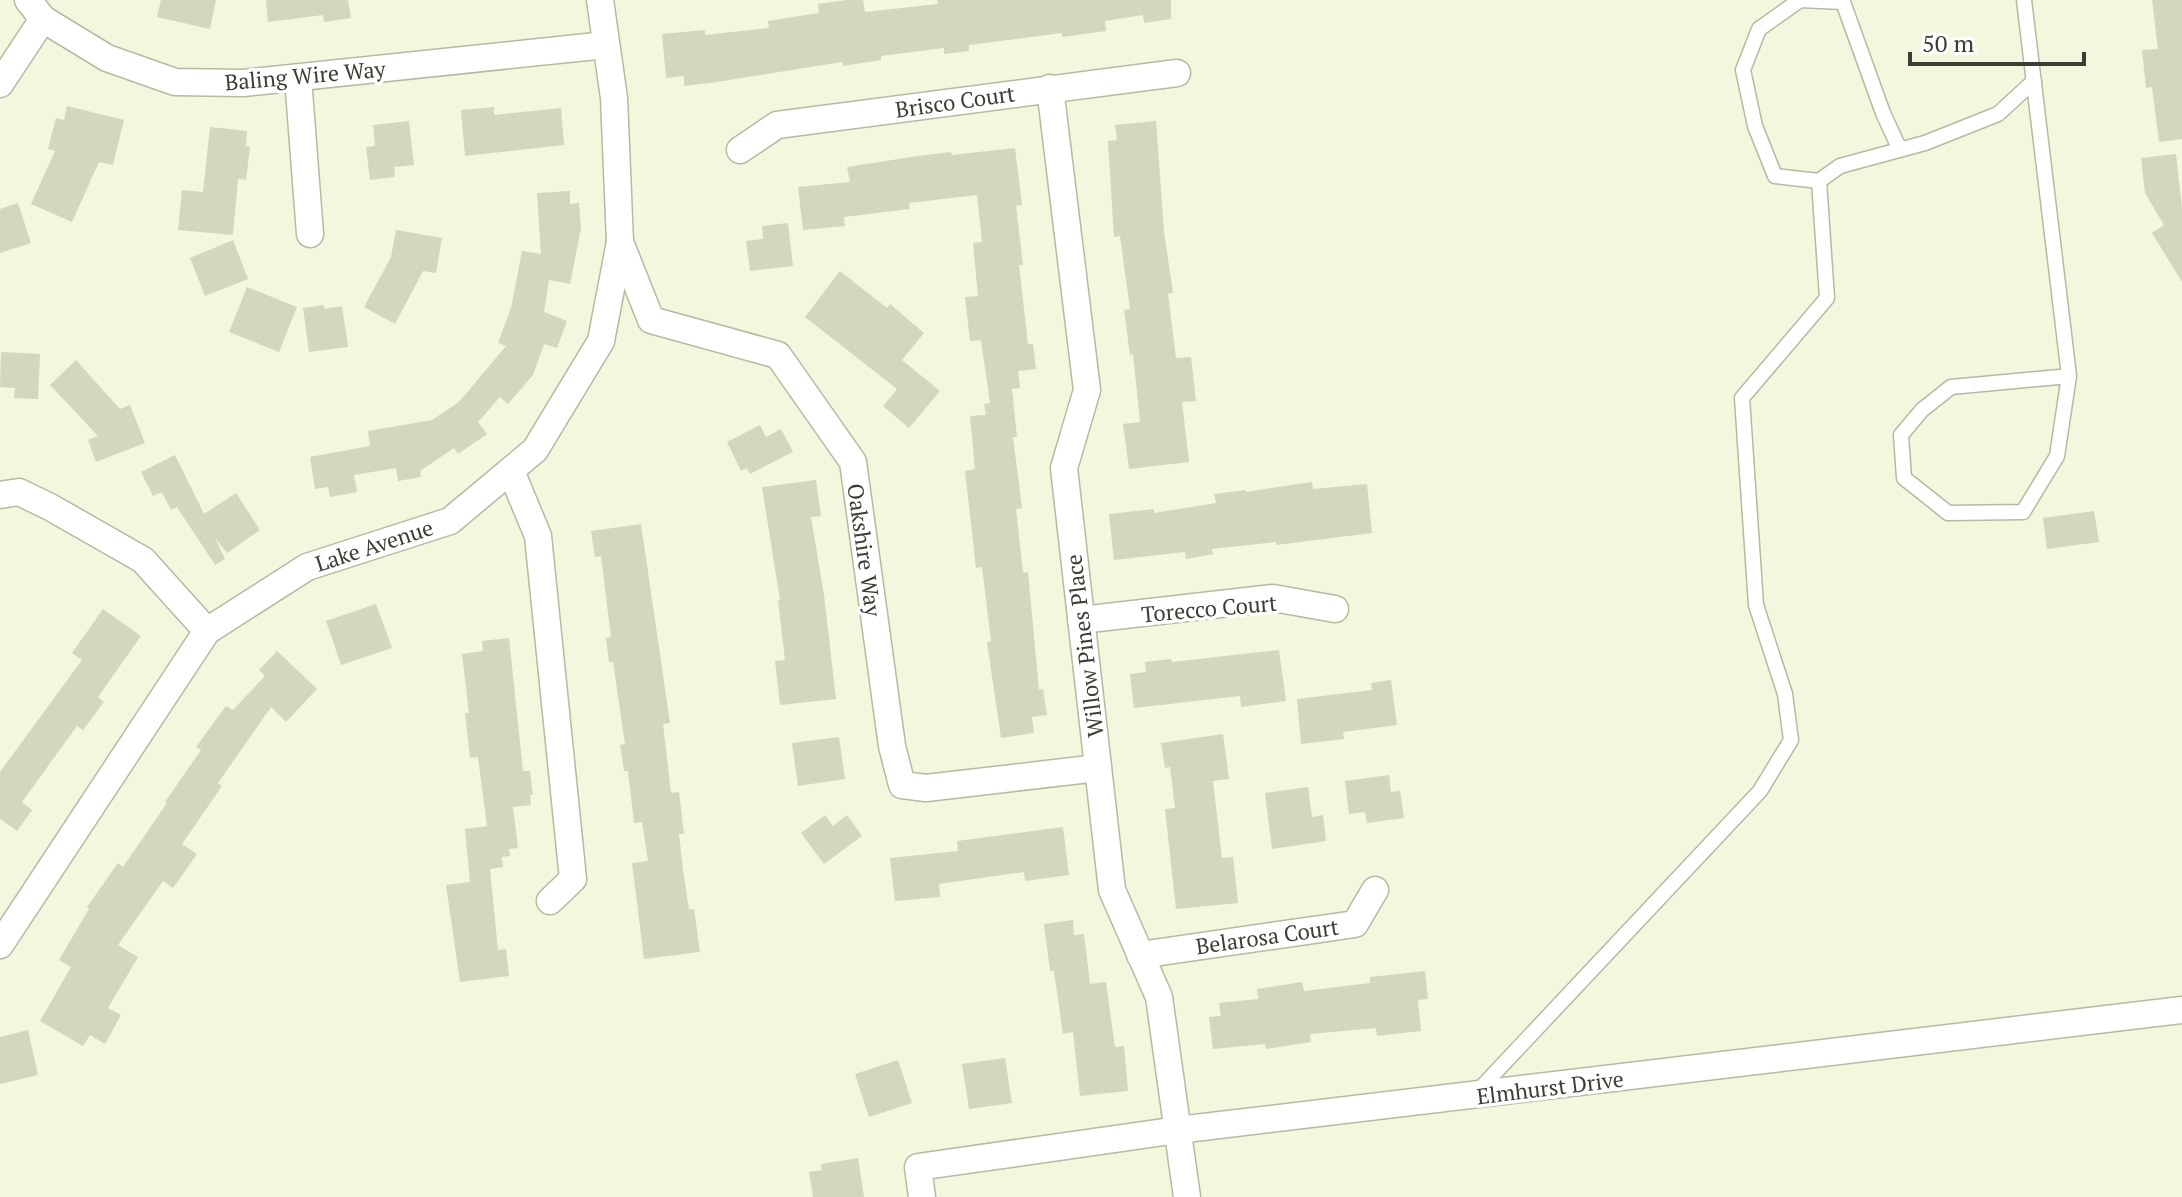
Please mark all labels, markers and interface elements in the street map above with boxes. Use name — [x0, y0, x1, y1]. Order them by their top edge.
scale bar — [1910, 16, 2084, 66]
text: 50 m — [1922, 27, 1974, 59]
street label: Baling Wire Way — [223, 53, 387, 96]
street label: Brisco Court — [893, 78, 1017, 124]
street label: Oakshire Way — [841, 482, 889, 619]
street label: Lake Avenue — [311, 512, 437, 578]
street label: Willow Pines Place — [1058, 553, 1110, 739]
street label: Torecco Court — [1140, 588, 1278, 628]
street label: Belarosa Court — [1194, 912, 1340, 960]
street label: Elmhurst Drive — [1475, 1064, 1625, 1110]

